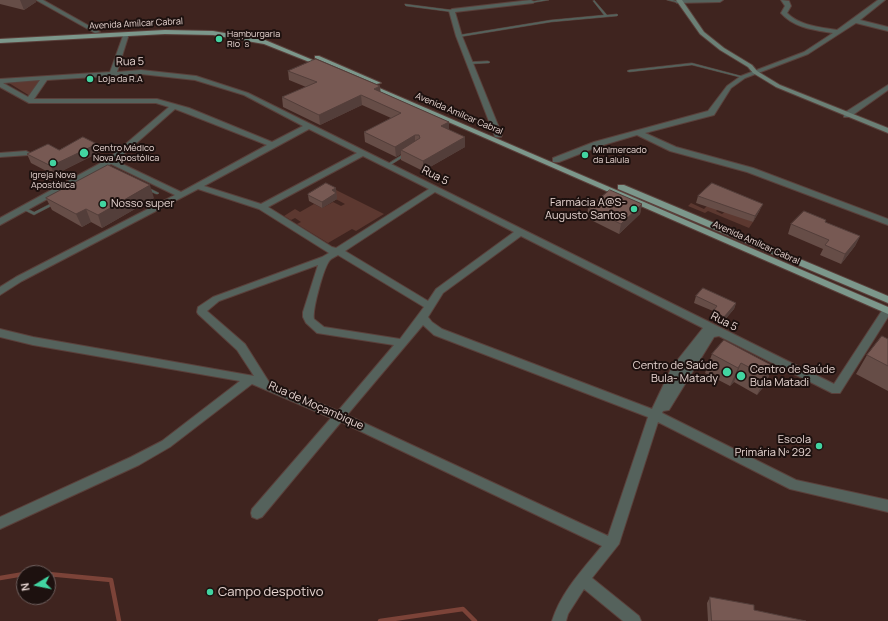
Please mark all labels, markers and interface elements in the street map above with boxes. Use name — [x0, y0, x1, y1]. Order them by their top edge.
street label: Avenida Amílcar Cabral — [89, 16, 183, 32]
place label: Hamburgaria Rio´s — [227, 29, 280, 50]
marker: Hamburgaria Rio´s — [214, 34, 224, 44]
street label: Rua 5 — [116, 55, 144, 69]
marker: Loja da R.A — [85, 74, 95, 84]
place label: Loja da R.A — [98, 74, 143, 84]
street label: Avenida Amílcar Cabral — [414, 91, 504, 137]
place label: Centro Médico Nova Apostólica — [93, 143, 159, 164]
place label: Minimercado da Lalula — [593, 145, 647, 166]
marker: Centro Médico Nova Apostólica — [78, 147, 90, 159]
marker: Minimercado da Lalula — [580, 150, 590, 160]
marker: Igreja Nova Apostólica — [48, 158, 58, 168]
street label: Rua 5 — [419, 164, 451, 188]
place label: Igreja Nova Apostólica — [30, 170, 76, 191]
place label: Farmácia A@S- Augusto Santos — [545, 196, 626, 222]
place label: Nosso super — [111, 197, 174, 211]
marker: Nosso super — [98, 199, 108, 209]
marker: Farmácia A@S- Augusto Santos — [629, 204, 639, 214]
street label: Avenida Amílcar Cabral — [711, 219, 801, 267]
street label: Rua 5 — [708, 310, 740, 334]
place label: Centro de Saúde Bula- Matady — [633, 359, 718, 385]
place label: Centro de Saúde Bula Matadi — [750, 363, 835, 389]
marker: Centro de Saúde Bula- Matady — [721, 366, 733, 378]
marker: Centro de Saúde Bula Matadi — [735, 370, 747, 382]
street label: Rua de Moçambique — [266, 379, 366, 433]
place label: Escola Primária Nº 292 — [735, 433, 811, 459]
marker: Escola Primária Nº 292 — [814, 441, 824, 451]
north arrow — [16, 565, 56, 605]
text: N — [17, 582, 33, 592]
place label: Campo despotivo — [218, 584, 323, 600]
marker: Campo despotivo — [205, 587, 215, 597]

